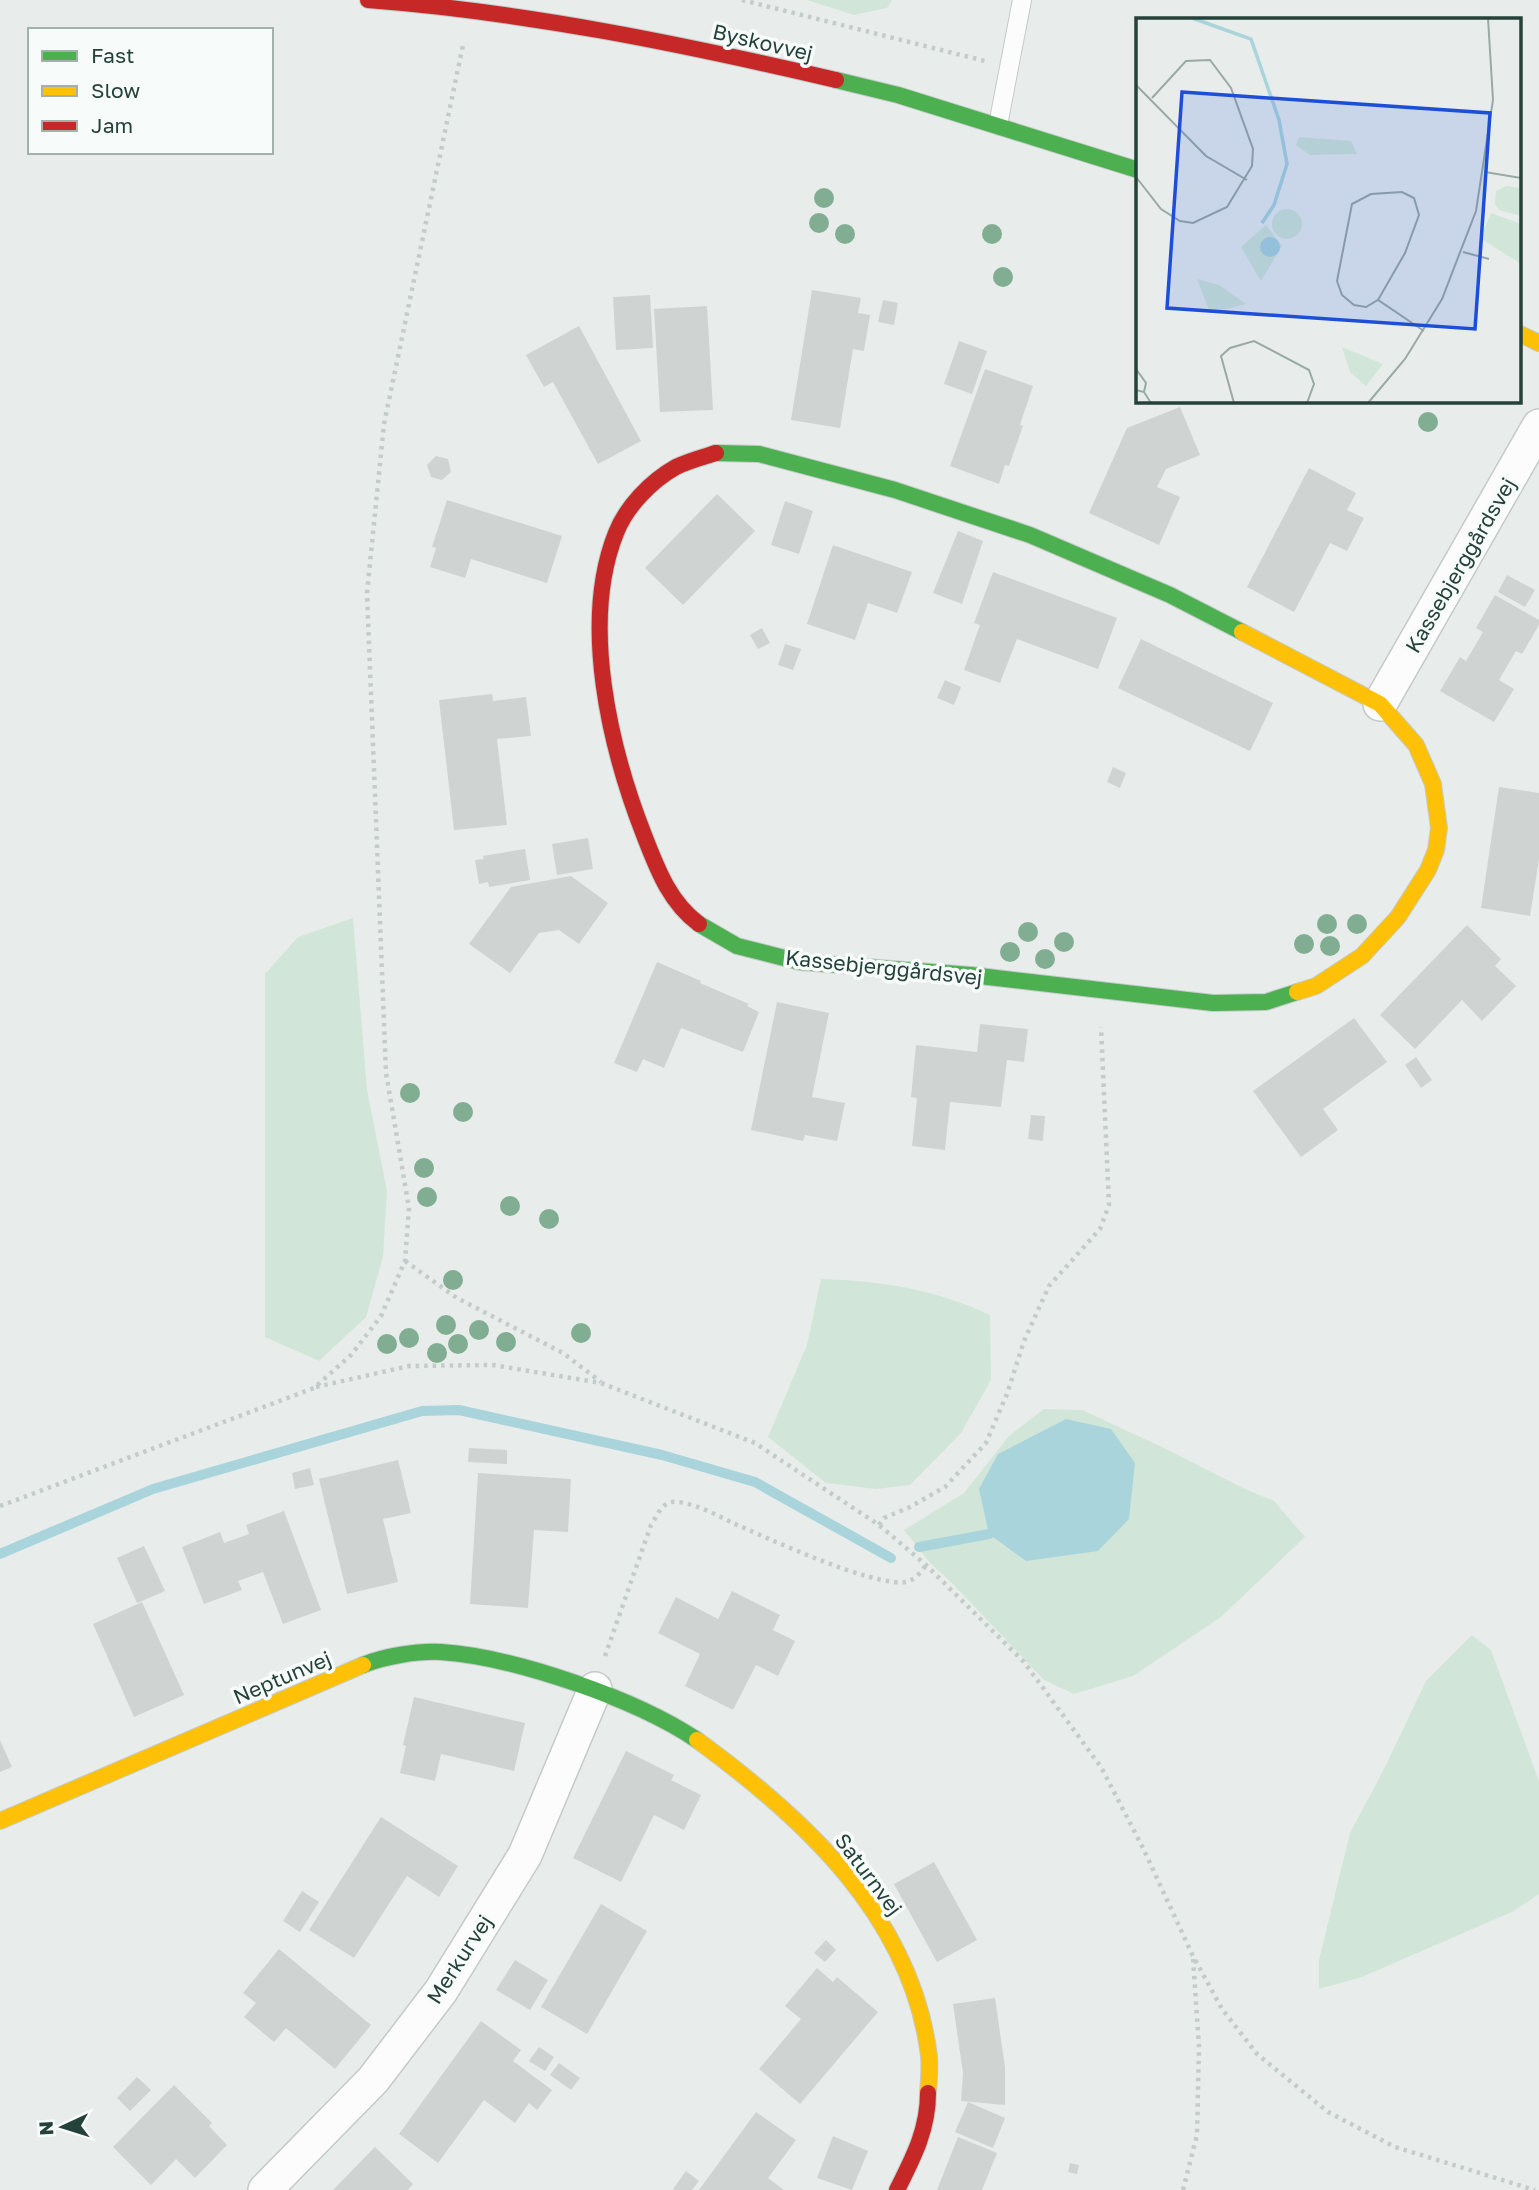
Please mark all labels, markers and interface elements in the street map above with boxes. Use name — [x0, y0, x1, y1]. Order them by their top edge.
street label: Byskovvej — [710, 18, 816, 66]
inset map — [1136, 18, 1522, 402]
legend — [28, 28, 273, 154]
text: Fast — [91, 42, 134, 68]
text: Slow — [91, 77, 140, 103]
text: Jam — [91, 112, 133, 138]
street label: Kassebjerggårdsvej — [1399, 473, 1521, 657]
street label: Kassebjerggårdsvej — [784, 944, 984, 990]
street label: Neptunvej — [229, 1645, 335, 1709]
street label: Saturnvej — [830, 1828, 908, 1920]
street label: Merkurvej — [421, 1910, 497, 2008]
north arrow — [28, 2092, 98, 2162]
text: N — [34, 2120, 58, 2136]

